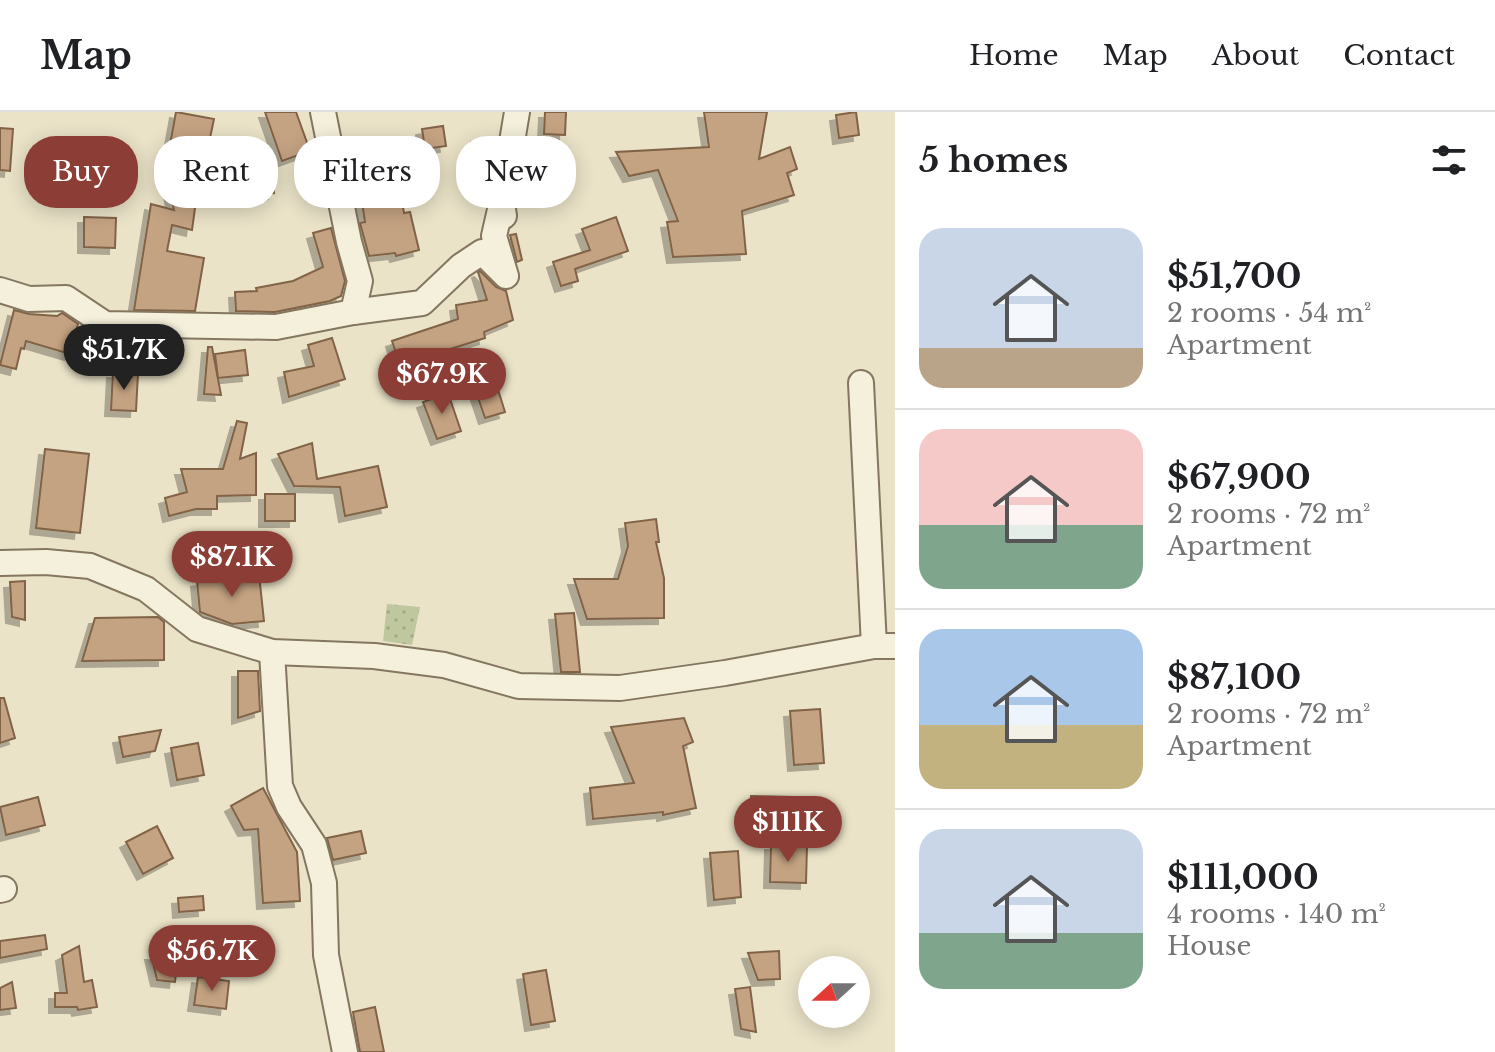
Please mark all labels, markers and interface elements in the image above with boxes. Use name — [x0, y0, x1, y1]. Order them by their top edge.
text: Map — [40, 32, 132, 79]
text: Home — [969, 38, 1059, 73]
text: Map — [1103, 38, 1168, 73]
text: About — [1212, 38, 1299, 73]
text: Contact — [1343, 38, 1455, 73]
chip: Buy — [24, 136, 138, 208]
chip: Rent — [154, 136, 278, 208]
chip: Filters — [294, 136, 440, 208]
chip: New — [456, 136, 576, 208]
icon: filters — [1427, 138, 1471, 182]
text: 5 homes — [919, 139, 1068, 181]
text: $51,700 — [1167, 255, 1301, 297]
icon: home — [983, 260, 1079, 356]
text: 2 rooms · 54 m² — [1167, 297, 1371, 329]
pin: $51.7K — [59, 324, 189, 392]
text: Apartment — [1167, 329, 1312, 361]
text: $51.7K — [82, 334, 166, 366]
pin: $67.9K — [377, 348, 507, 416]
text: $67.9K — [396, 358, 488, 390]
text: $67,900 — [1167, 456, 1311, 498]
icon: home — [983, 461, 1079, 557]
text: 2 rooms · 72 m² — [1167, 498, 1370, 530]
text: Apartment — [1167, 530, 1312, 562]
pin: $87.1K — [167, 531, 297, 599]
text: $87.1K — [190, 541, 274, 573]
text: $87,100 — [1167, 656, 1301, 698]
icon: home — [983, 661, 1079, 757]
text: 2 rooms · 72 m² — [1167, 698, 1370, 730]
text: Apartment — [1167, 730, 1312, 762]
pin: $111K — [732, 796, 844, 864]
text: $111K — [752, 806, 824, 838]
text: $111,000 — [1167, 856, 1319, 898]
icon: home — [983, 861, 1079, 957]
text: 4 rooms · 140 m² — [1167, 898, 1386, 930]
pin: $56.7K — [147, 925, 277, 993]
text: House — [1167, 930, 1251, 962]
text: $56.7K — [166, 935, 258, 967]
north arrow — [798, 956, 870, 1028]
map controls — [798, 956, 870, 1028]

